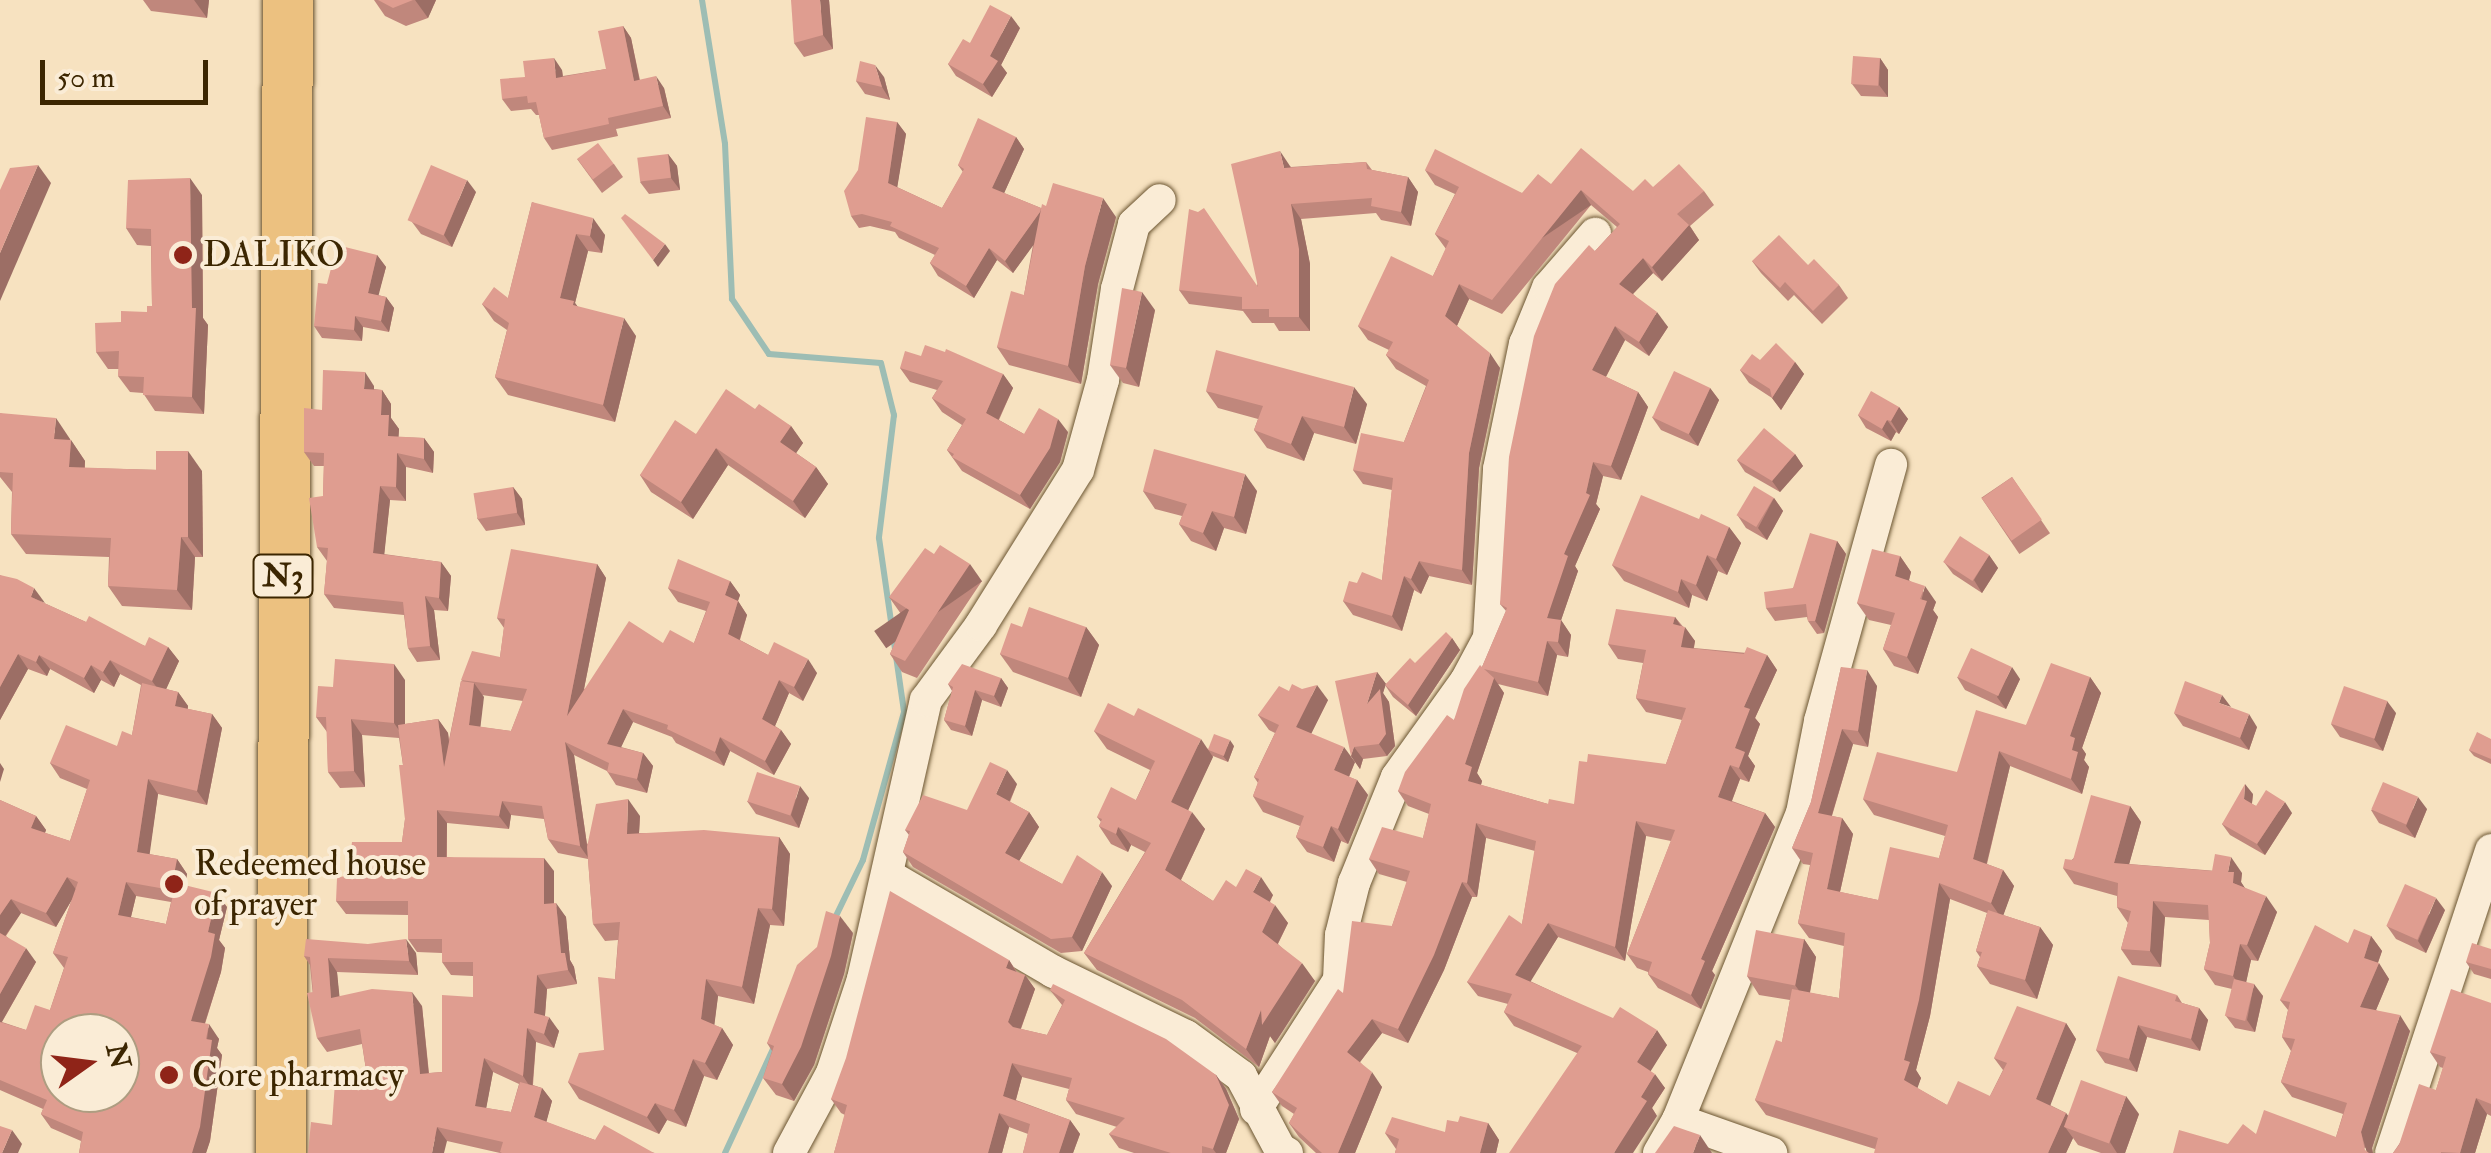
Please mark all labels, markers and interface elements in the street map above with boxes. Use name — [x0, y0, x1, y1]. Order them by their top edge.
scale bar — [45, 40, 212, 102]
text: 50 m — [57, 59, 115, 96]
place label: DALIKO — [203, 234, 345, 276]
marker: DALIKO — [172, 244, 194, 266]
road number: N3 — [250, 549, 316, 603]
place label: Redeemed house of prayer — [194, 843, 426, 925]
marker: Redeemed house of prayer — [163, 873, 185, 895]
north arrow — [40, 1013, 140, 1113]
text: N — [98, 1040, 138, 1072]
place label: Core pharmacy — [192, 1054, 404, 1096]
marker: Core pharmacy — [156, 1062, 182, 1088]

